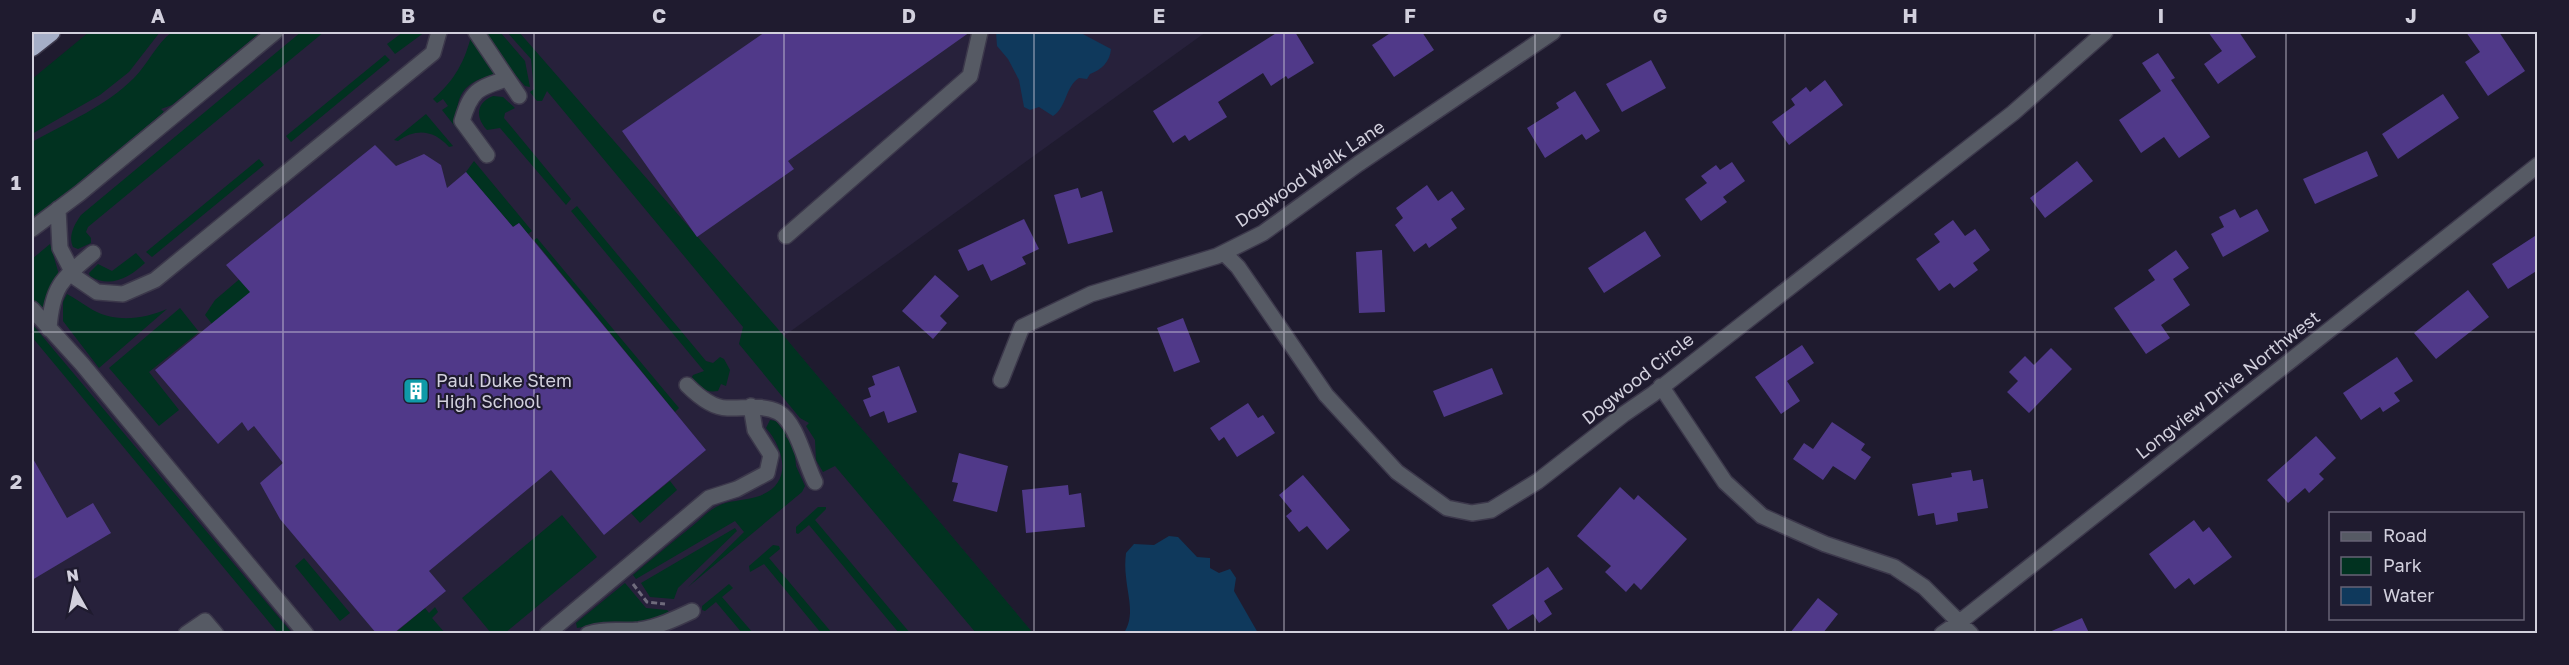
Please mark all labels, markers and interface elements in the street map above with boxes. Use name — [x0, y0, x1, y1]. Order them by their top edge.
text: A — [151, 3, 165, 27]
text: B — [401, 3, 415, 27]
text: C — [652, 3, 666, 27]
text: D — [902, 3, 916, 27]
text: E — [1153, 3, 1165, 27]
text: F — [1404, 3, 1416, 27]
text: G — [1653, 3, 1667, 27]
text: H — [1902, 3, 1918, 27]
text: I — [2158, 3, 2164, 27]
text: J — [2405, 3, 2417, 27]
street label: Dogwood Walk Lane — [1231, 115, 1388, 231]
text: 1 — [11, 170, 21, 194]
street label: Longview Drive Northwest — [2131, 305, 2324, 463]
street label: Dogwood Circle — [1577, 328, 1698, 429]
place label: Paul Duke Stem High School — [436, 369, 572, 412]
building icon: Paul Duke Stem High School — [401, 376, 431, 406]
text: 2 — [10, 469, 22, 493]
legend — [2329, 512, 2524, 620]
text: Road — [2383, 524, 2427, 546]
text: Park — [2383, 554, 2422, 576]
north arrow — [45, 560, 105, 620]
text: N — [65, 564, 80, 586]
text: Water — [2383, 584, 2434, 606]

